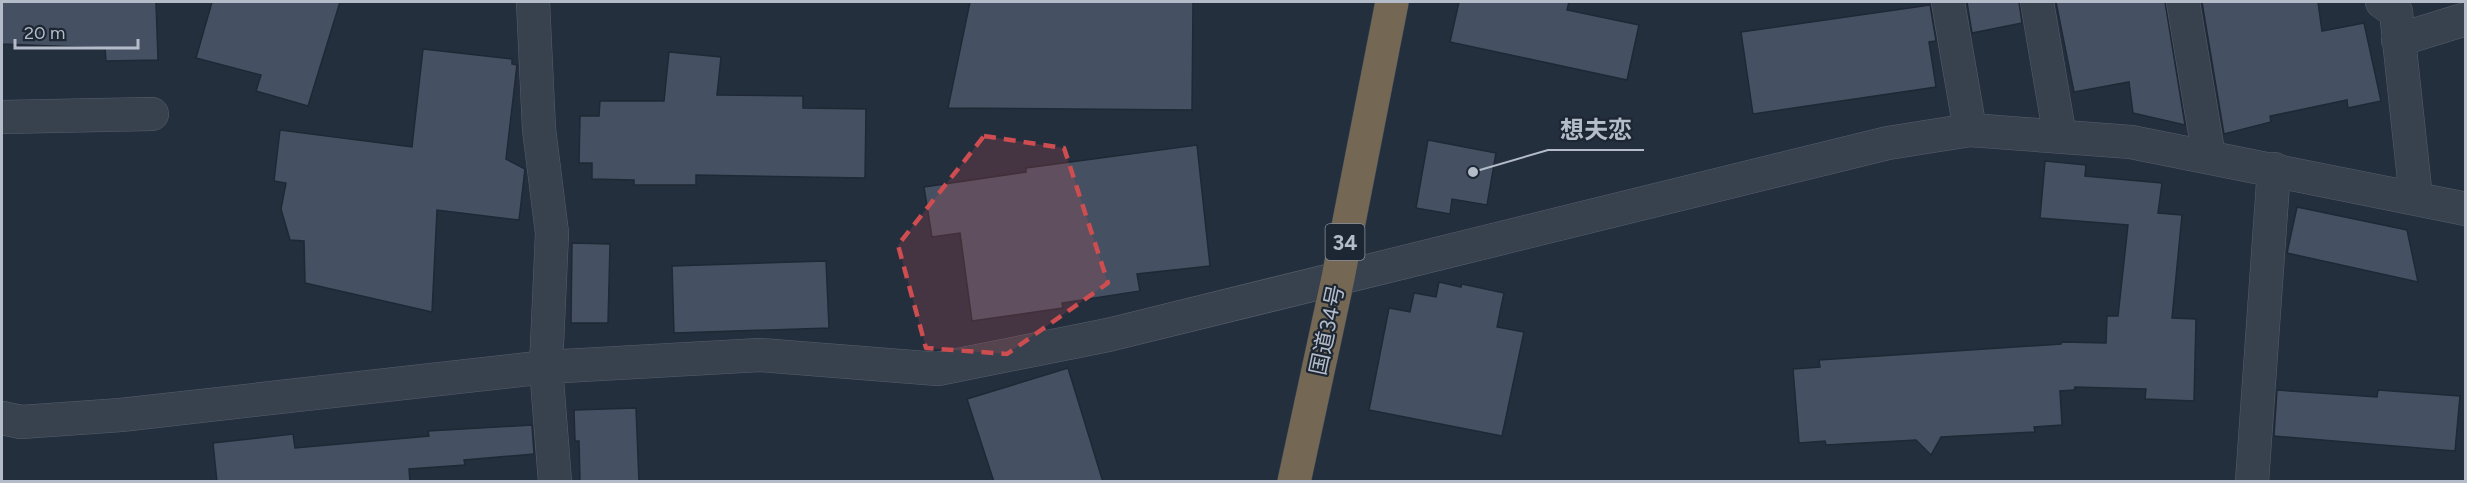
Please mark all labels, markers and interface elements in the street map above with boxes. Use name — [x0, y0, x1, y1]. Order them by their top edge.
scale bar — [15, 12, 138, 50]
text: 20 m — [24, 22, 65, 44]
callout: 想夫恋 — [1548, 108, 1644, 150]
text: 想夫恋 — [1560, 115, 1632, 144]
road number: 34 — [1326, 224, 1364, 260]
street label: 国道34号 — [1304, 282, 1350, 378]

